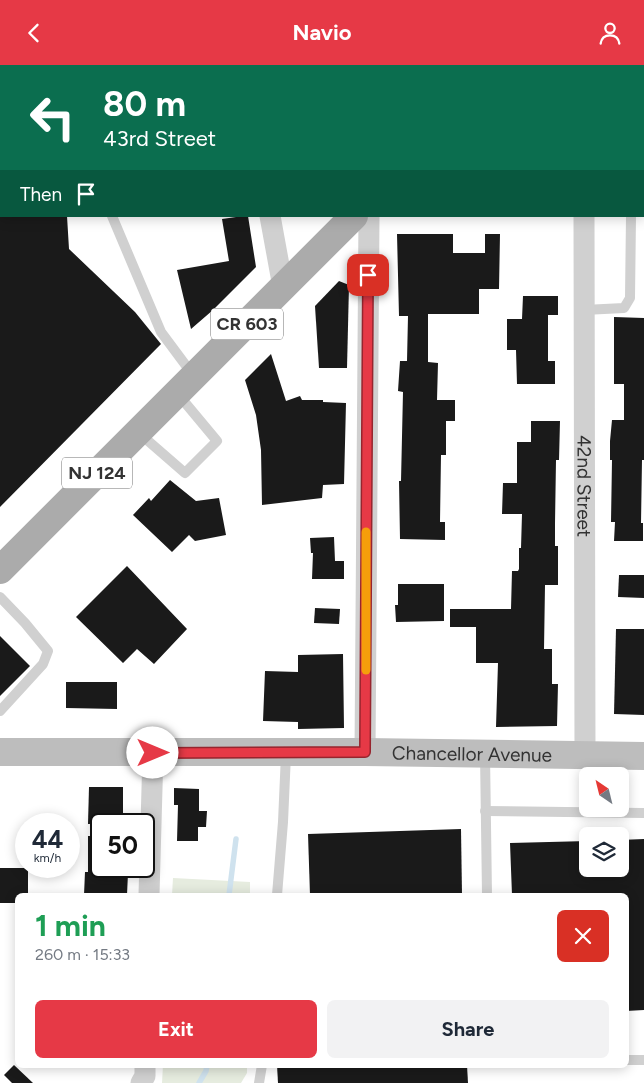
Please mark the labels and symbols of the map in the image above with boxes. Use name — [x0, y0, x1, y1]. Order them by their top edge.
pin — [347, 254, 389, 296]
road number: CR 603 — [211, 308, 283, 339]
street label: 42nd Street — [572, 435, 596, 537]
road number: NJ 124 — [62, 457, 132, 488]
position arrow — [126, 726, 178, 778]
street label: Chancellor Avenue — [392, 741, 552, 767]
north arrow — [579, 767, 629, 817]
speed limit sign: 50 — [90, 813, 155, 878]

